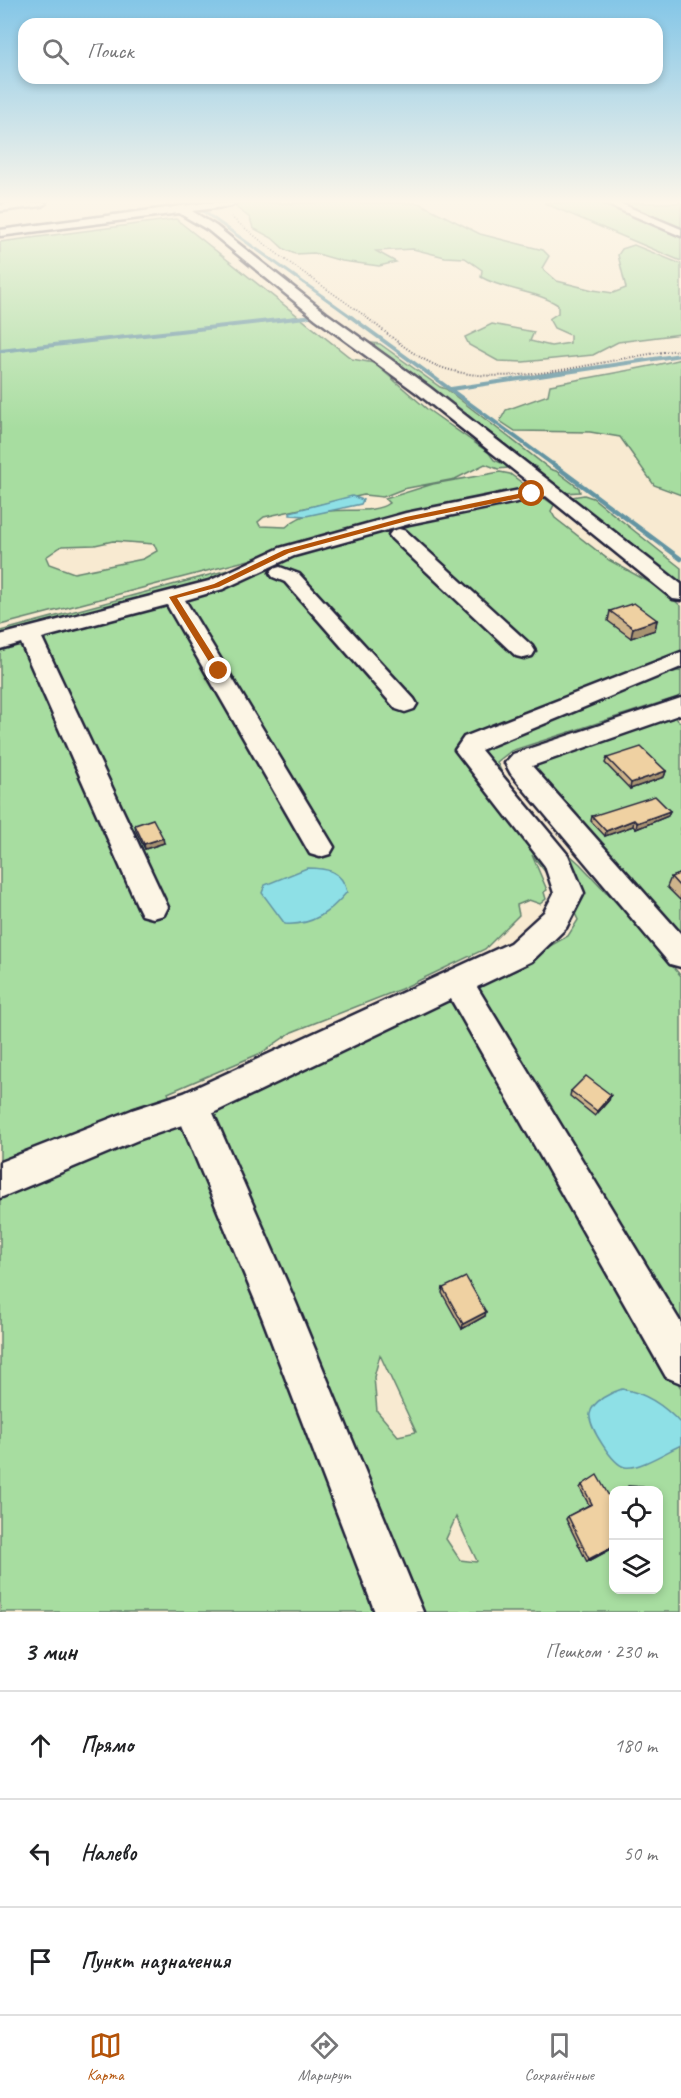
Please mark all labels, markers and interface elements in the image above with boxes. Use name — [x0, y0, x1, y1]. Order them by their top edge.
search box — [18, 18, 663, 84]
icon: search — [39, 35, 72, 68]
text: Поиск — [87, 37, 133, 65]
route start — [518, 480, 544, 506]
route end — [205, 657, 231, 683]
map controls — [609, 1486, 663, 1594]
button: locate — [609, 1486, 663, 1540]
button: layers — [609, 1540, 663, 1594]
text: 3 мин — [24, 1635, 77, 1668]
text: Пешком · 230 m — [545, 1639, 657, 1664]
icon: ahead — [24, 1729, 57, 1762]
text: Прямо — [81, 1731, 133, 1759]
text: 180 m — [614, 1733, 657, 1758]
icon: left — [24, 1837, 57, 1870]
text: Налево — [81, 1839, 137, 1867]
text: 50 m — [623, 1841, 657, 1866]
icon: arrive — [24, 1945, 57, 1978]
text: Пункт назначения — [81, 1947, 230, 1975]
tab: Карта — [87, 2029, 124, 2085]
tab: Маршрут — [298, 2029, 350, 2085]
tab: Сохранённые — [524, 2029, 594, 2085]

